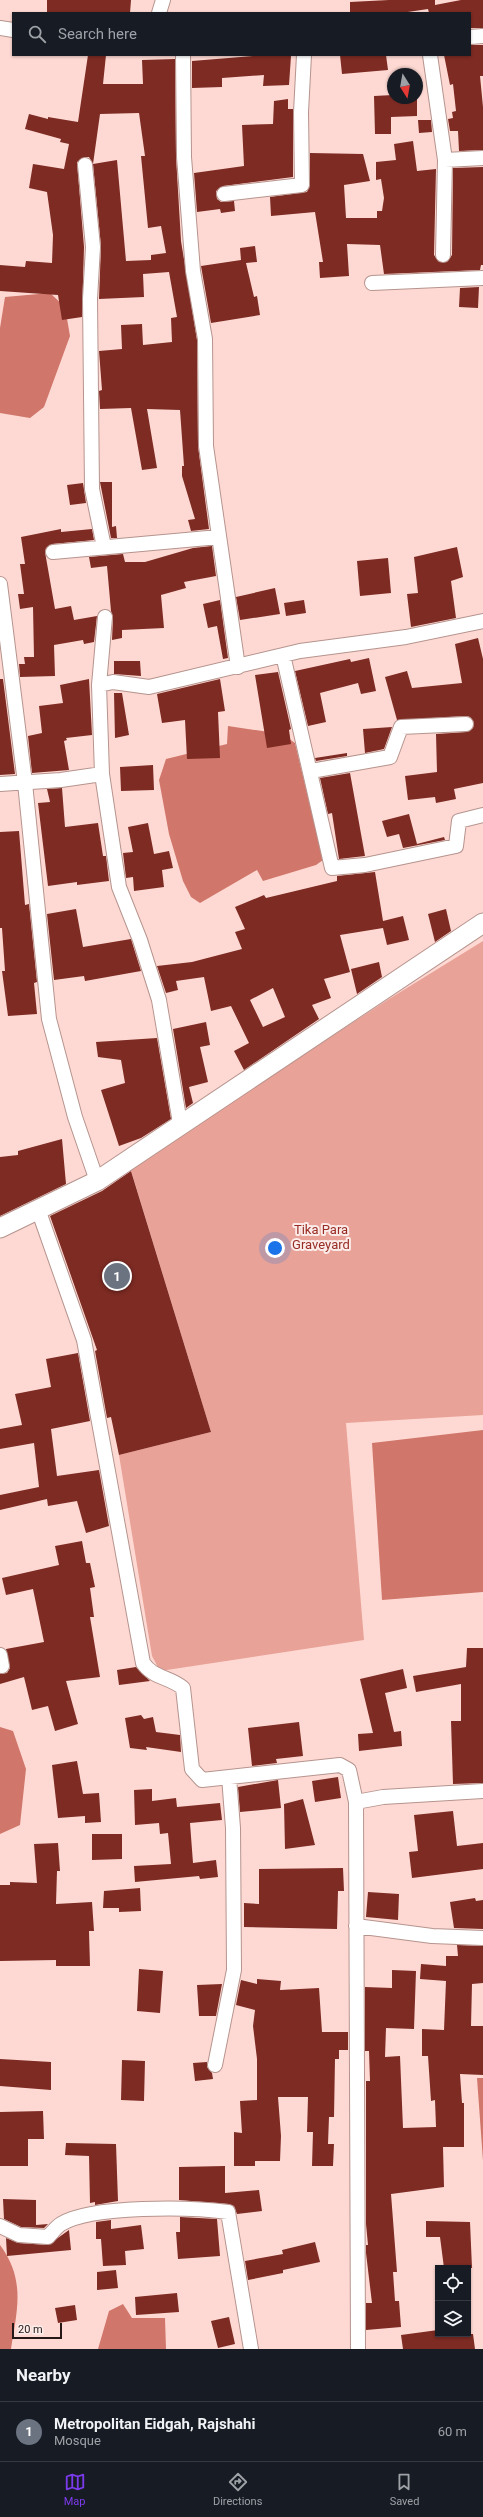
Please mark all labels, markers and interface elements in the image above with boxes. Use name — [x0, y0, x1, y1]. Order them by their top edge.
search box — [12, 12, 471, 56]
icon: search — [26, 23, 48, 45]
text: Search here — [58, 25, 137, 43]
north arrow — [387, 68, 423, 104]
park label: Tika Para Graveyard — [292, 1222, 350, 1252]
your location — [265, 1238, 285, 1258]
pin: 1 — [104, 1261, 130, 1291]
map controls — [435, 2265, 471, 2337]
button: locate — [435, 2265, 471, 2301]
button: layers — [435, 2301, 471, 2337]
scale bar — [12, 2321, 62, 2340]
text: 20 m — [18, 2323, 43, 2336]
text: Nearby — [16, 2365, 71, 2385]
text: Metropolitan Eidgah, Rajshahi — [54, 2415, 255, 2433]
text: 1 — [25, 2424, 33, 2439]
text: 60 m — [438, 2424, 467, 2439]
text: Mosque — [54, 2433, 101, 2448]
tab: Map — [64, 2471, 86, 2508]
tab: Directions — [213, 2471, 262, 2508]
tab: Saved — [390, 2471, 419, 2508]

